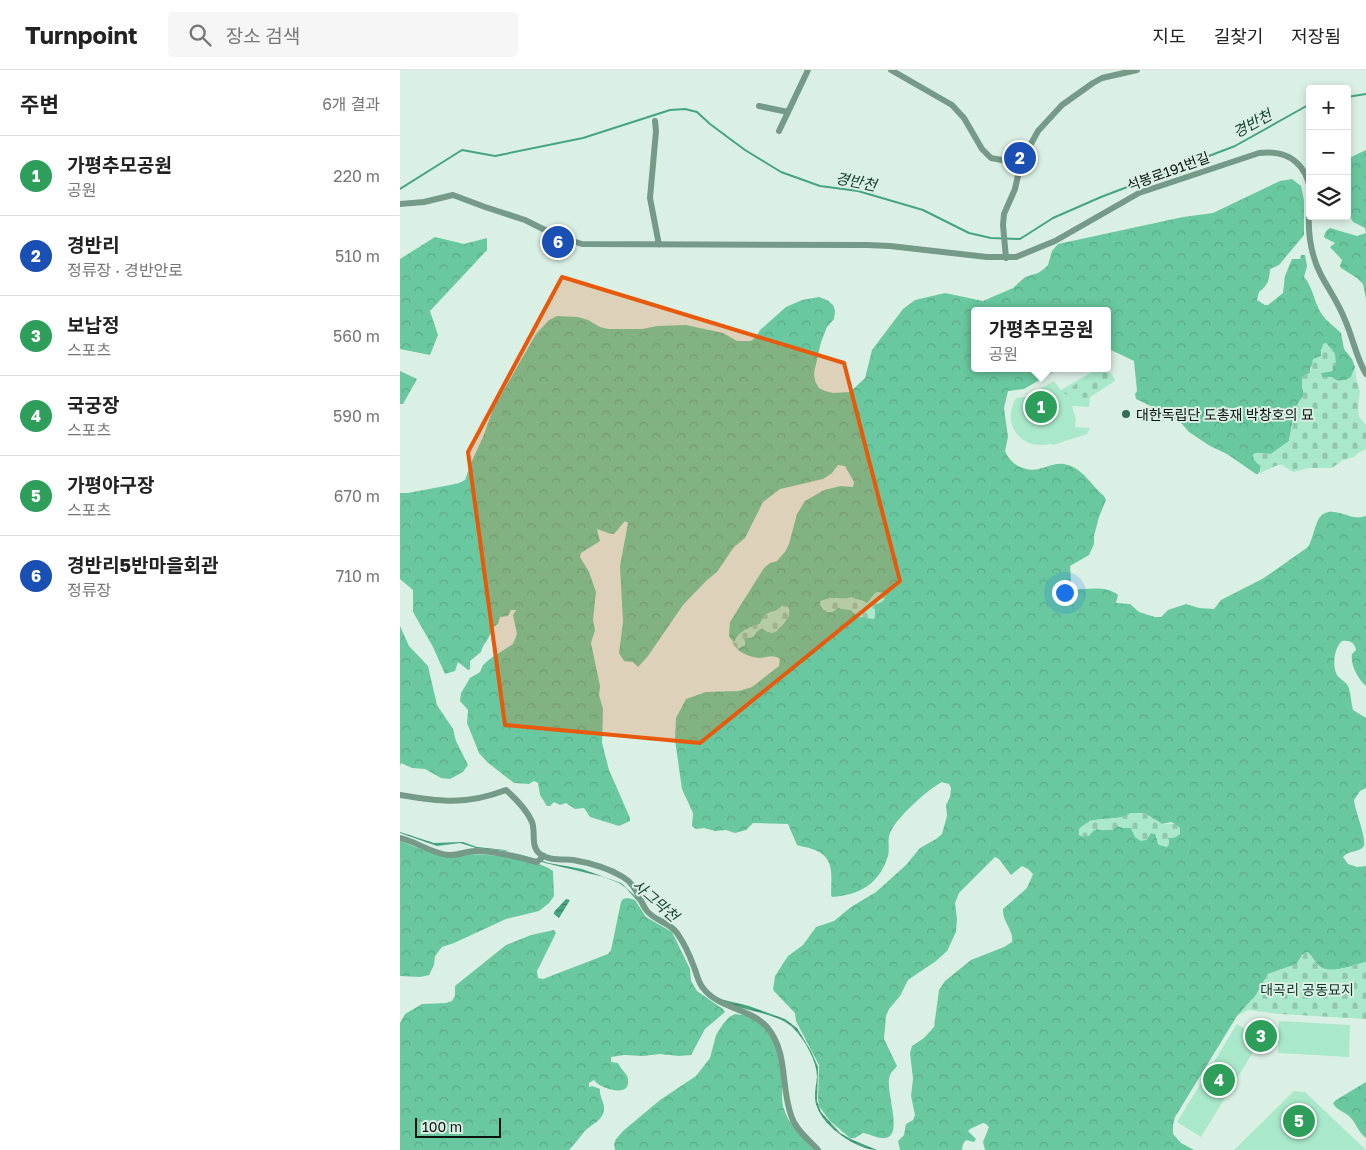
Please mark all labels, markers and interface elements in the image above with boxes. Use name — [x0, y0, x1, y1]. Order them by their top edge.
search box — [168, 12, 518, 57]
text: Turnpoint — [25, 20, 138, 49]
icon: search — [186, 21, 214, 49]
text: 장소 검색 — [226, 24, 300, 47]
text: 지도 — [1153, 25, 1186, 47]
text: 길찾기 — [1214, 25, 1263, 47]
text: 저장됨 — [1291, 25, 1341, 47]
map controls — [1306, 85, 1351, 220]
button: + — [1306, 85, 1351, 130]
text: 주변 — [20, 91, 59, 117]
text: 6개 결과 — [322, 94, 380, 114]
water label: 경반천 — [1230, 104, 1276, 141]
button: − — [1306, 130, 1351, 175]
pin: 2 — [1004, 139, 1036, 177]
street label: 석봉로191번길 — [1124, 148, 1212, 194]
text: 가평추모공원 — [67, 153, 172, 176]
text: 1 — [32, 166, 40, 186]
text: 220 m — [333, 166, 380, 186]
water label: 경반천 — [834, 168, 880, 194]
button: layers — [1306, 175, 1351, 220]
text: 공원 — [67, 180, 96, 200]
pin: 6 — [542, 223, 574, 261]
text: 경반리 — [67, 233, 119, 256]
text: 2 — [31, 246, 41, 266]
text: 510 m — [335, 246, 380, 266]
text: 정류장 · 경반안로 — [67, 260, 183, 280]
popup — [971, 307, 1111, 372]
text: 보납정 — [67, 313, 119, 336]
text: 가평추모공원 — [989, 317, 1093, 340]
text: 3 — [31, 326, 41, 346]
text: 560 m — [333, 326, 380, 346]
text: 스포츠 — [67, 340, 111, 360]
text: 공원 — [989, 344, 1018, 364]
pin: 1 — [1025, 388, 1057, 426]
text: 국궁장 — [67, 393, 119, 416]
text: 4 — [31, 406, 41, 426]
text: 590 m — [333, 406, 380, 426]
place label: 대한독립단 도총재 박창호의 묘 — [1136, 406, 1314, 423]
marker: 대한독립단 도총재 박창호의 묘 — [1120, 408, 1132, 420]
text: 스포츠 — [67, 420, 111, 440]
text: 가평야구장 — [67, 473, 154, 496]
text: 5 — [31, 486, 41, 506]
text: 670 m — [334, 486, 380, 506]
text: 스포츠 — [67, 500, 111, 520]
text: 경반리5반마을회관 — [67, 553, 218, 576]
text: 6 — [31, 566, 41, 586]
text: 710 m — [336, 566, 380, 586]
text: 정류장 — [67, 580, 111, 600]
your location — [1052, 580, 1078, 606]
water label: 사그막천 — [629, 875, 684, 926]
park label: 대곡리 공동묘지 — [1260, 981, 1354, 998]
pin: 3 — [1245, 1017, 1277, 1055]
pin: 4 — [1203, 1061, 1235, 1099]
pin: 5 — [1283, 1102, 1315, 1140]
scale bar — [415, 1115, 501, 1138]
text: 100 m — [422, 1118, 462, 1135]

